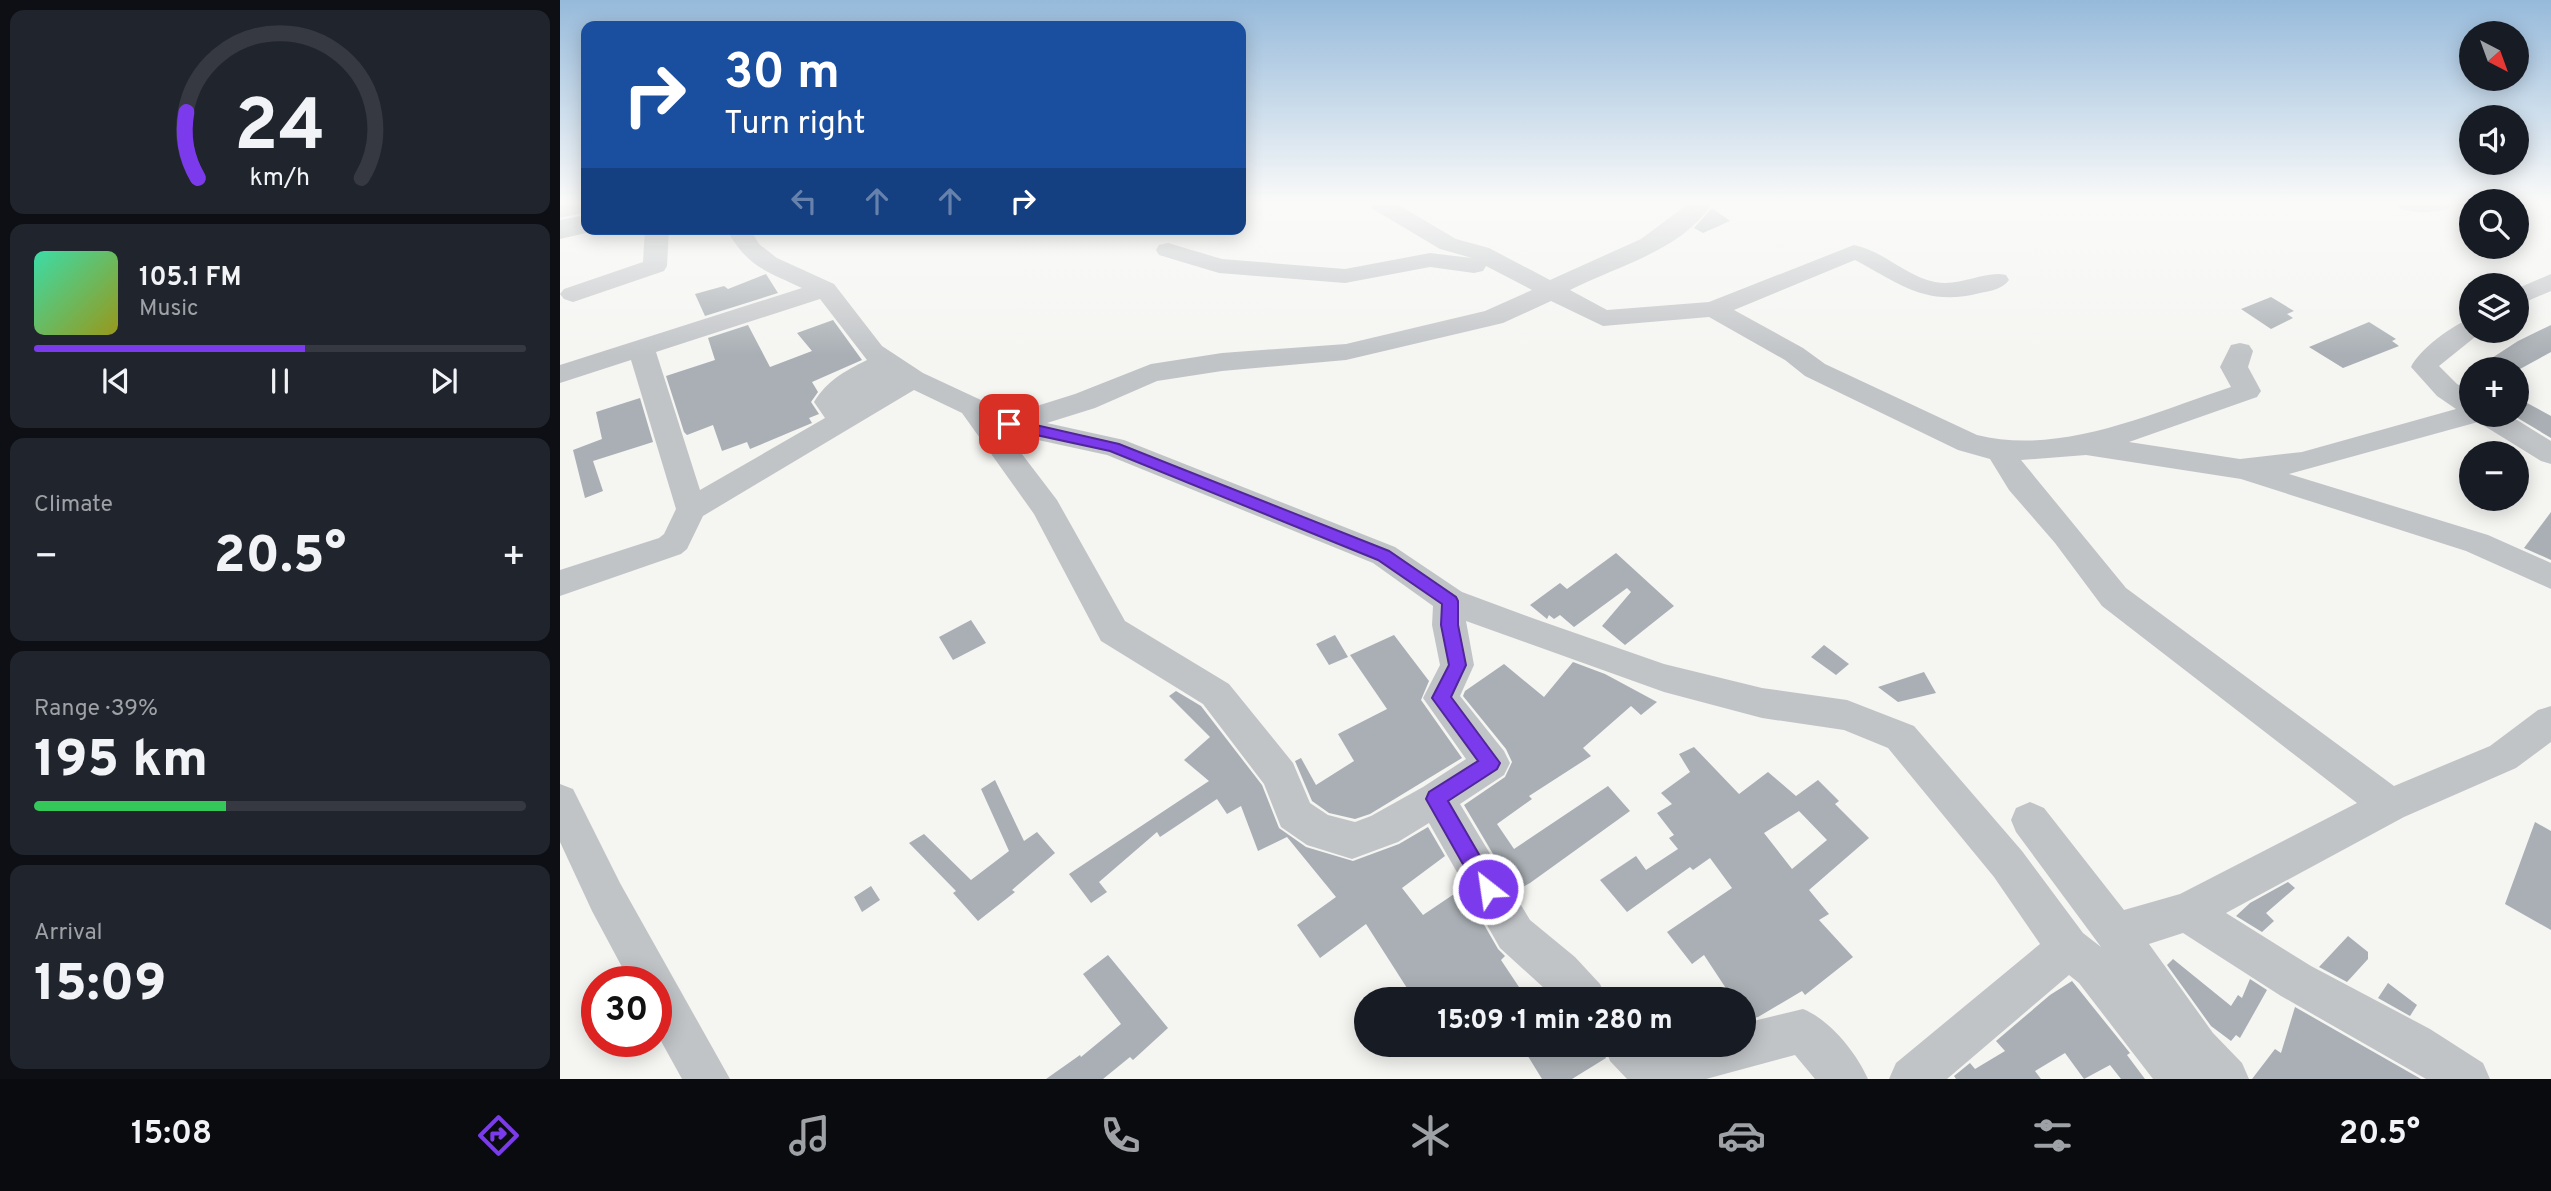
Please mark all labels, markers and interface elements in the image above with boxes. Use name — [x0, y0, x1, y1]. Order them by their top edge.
north arrow — [2459, 21, 2529, 91]
map controls — [2459, 21, 2529, 511]
text: 30 m — [724, 44, 840, 106]
icon: right — [609, 49, 700, 140]
text: 24 — [234, 84, 326, 176]
text: Turn right — [724, 105, 866, 145]
button: sound — [2459, 105, 2529, 175]
text: km/h — [250, 163, 310, 195]
icon: left — [785, 182, 823, 220]
icon: ahead — [858, 182, 896, 220]
icon: ahead — [931, 182, 969, 220]
icon: right — [1004, 182, 1042, 220]
button: search — [2459, 189, 2529, 259]
text: 105.1 FM — [139, 262, 242, 295]
button: layers — [2459, 273, 2529, 343]
text: Music — [139, 295, 199, 324]
button: + — [2459, 357, 2529, 427]
icon: previous — [97, 362, 135, 400]
icon: pause — [261, 362, 299, 400]
icon: next — [425, 362, 463, 400]
pin — [979, 394, 1039, 454]
icon: arrive — [990, 405, 1028, 443]
button: − — [2459, 441, 2529, 511]
text: Climate — [34, 491, 113, 520]
text: 20.5° — [214, 525, 346, 591]
text: − — [34, 534, 59, 583]
text: + — [501, 534, 526, 583]
text: Range · 39% — [34, 695, 158, 724]
text: 195 km — [34, 729, 208, 795]
position arrow — [1451, 852, 1525, 926]
text: Arrival — [34, 919, 103, 948]
text: 15:09 — [34, 953, 167, 1019]
speed limit sign: 30 — [581, 966, 672, 1057]
text: 15:09 · 1 min · 280 m — [1437, 1005, 1673, 1038]
icon: directions — [474, 1111, 523, 1160]
icon: music — [785, 1111, 834, 1160]
icon: phone — [1096, 1111, 1145, 1160]
icon: climate — [1406, 1111, 1455, 1160]
icon: car — [1717, 1111, 1766, 1160]
icon: filters — [2028, 1111, 2077, 1160]
text: 15:08 — [131, 1115, 212, 1155]
text: 20.5° — [2339, 1115, 2420, 1155]

